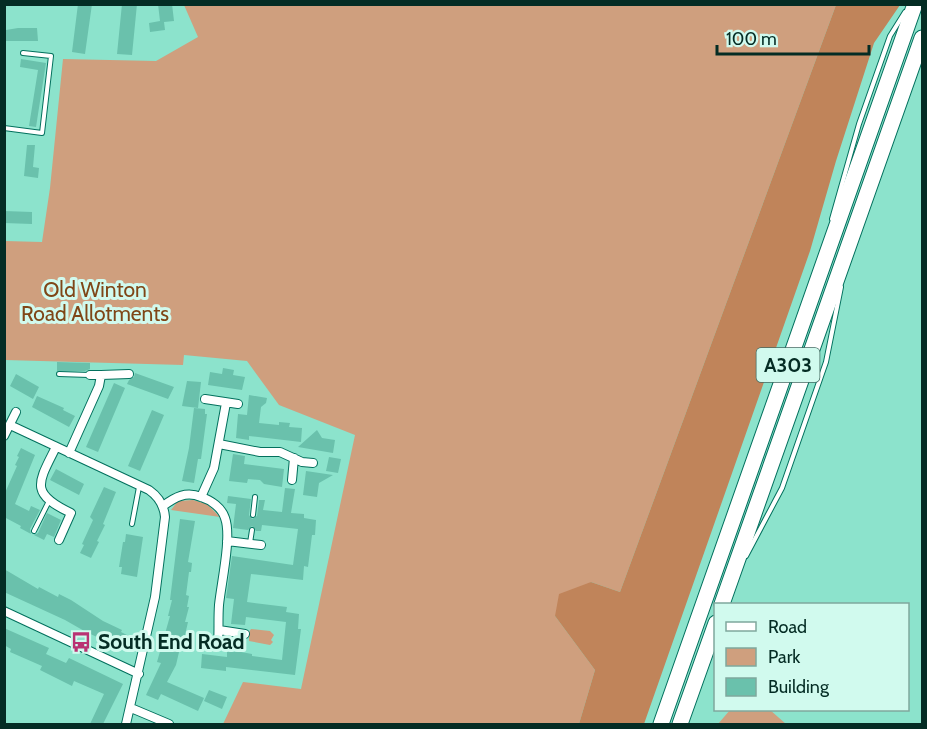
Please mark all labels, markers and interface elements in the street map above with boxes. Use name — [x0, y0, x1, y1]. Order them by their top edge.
scale bar — [717, 18, 868, 56]
text: 100 m — [726, 28, 777, 50]
park label: Old Winton Road Allotments — [21, 277, 169, 326]
road number: A303 — [756, 348, 820, 382]
legend — [714, 603, 909, 711]
text: Road — [768, 616, 807, 638]
place label: South End Road — [98, 629, 245, 654]
bus stop icon: South End Road — [69, 630, 93, 654]
text: Park — [768, 646, 801, 668]
text: Building — [768, 676, 830, 698]

